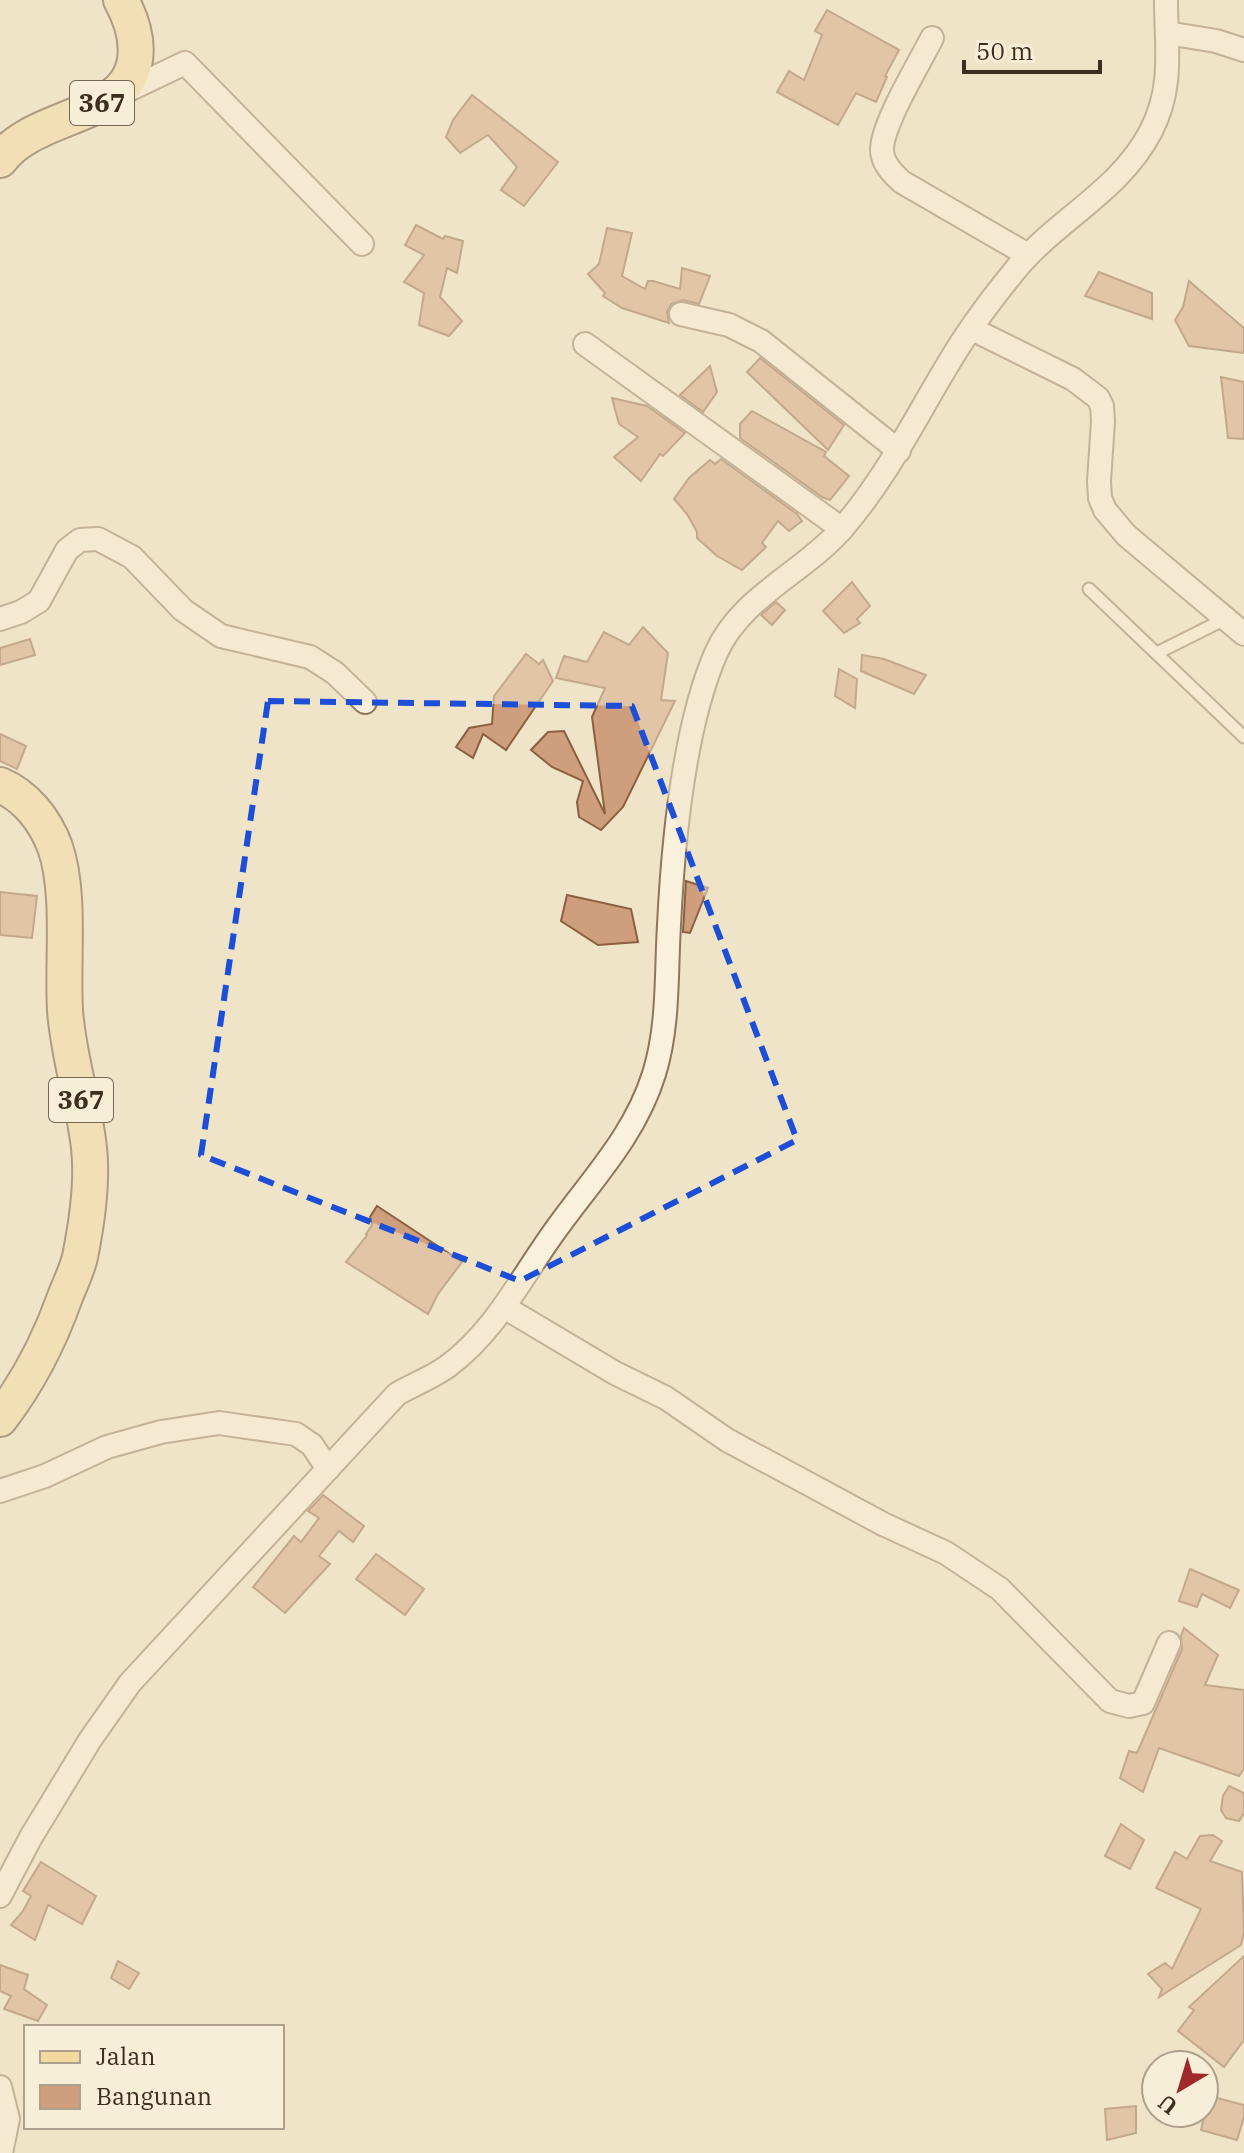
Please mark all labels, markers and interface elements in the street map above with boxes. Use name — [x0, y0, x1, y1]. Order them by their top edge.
scale bar — [964, 24, 1100, 74]
text: 50 m — [976, 35, 1033, 67]
road number: 367 — [70, 81, 134, 125]
road number: 367 — [49, 1078, 113, 1122]
legend — [24, 2025, 284, 2129]
text: Jalan — [96, 2040, 156, 2072]
north arrow — [1140, 2049, 1220, 2129]
text: Bangunan — [96, 2080, 212, 2112]
text: U — [1152, 2088, 1183, 2122]

